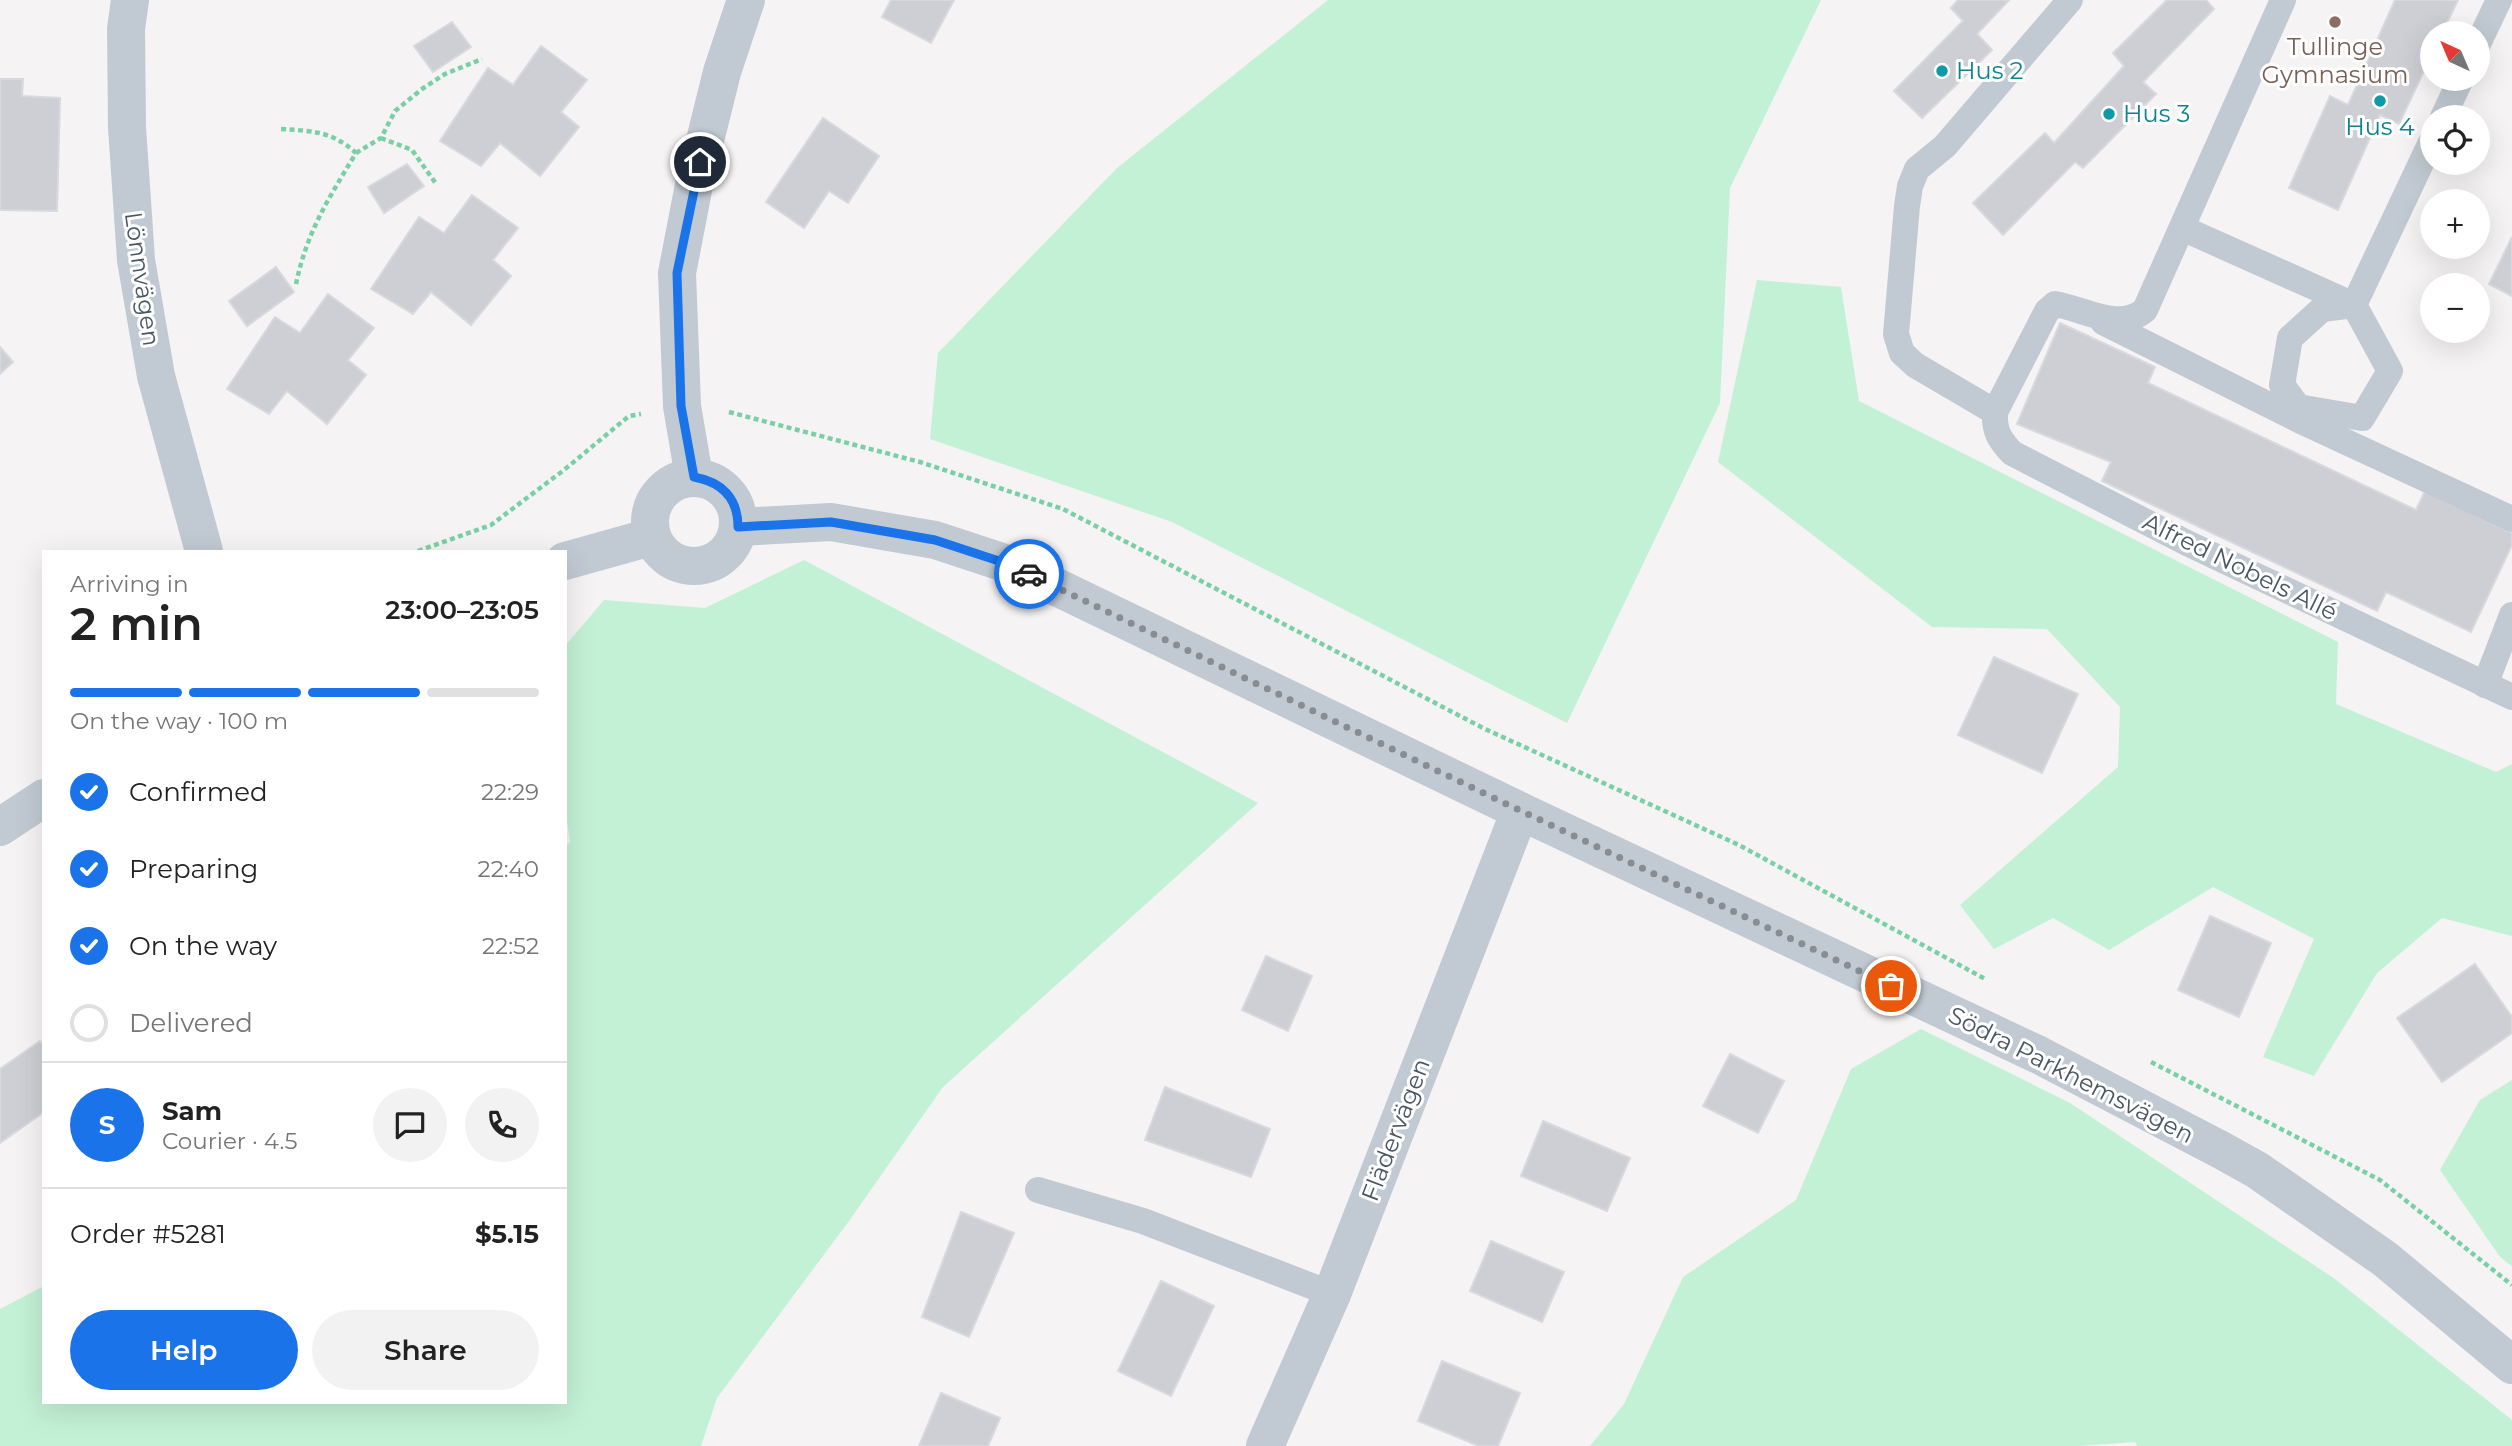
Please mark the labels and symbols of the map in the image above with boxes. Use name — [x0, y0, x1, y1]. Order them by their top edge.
marker: Tullinge Gymnasium — [2327, 14, 2343, 30]
north arrow — [2420, 21, 2490, 91]
place label: Tullinge Gymnasium — [2261, 32, 2409, 89]
place label: Hus 2 — [1956, 56, 2023, 85]
marker: Hus 2 — [1934, 63, 1950, 79]
marker: Hus 4 — [2372, 93, 2388, 109]
place label: Hus 3 — [2123, 99, 2190, 128]
marker: Hus 3 — [2101, 106, 2117, 122]
place label: Hus 4 — [2345, 112, 2415, 141]
pin — [670, 132, 730, 192]
street label: Lönnvägen — [119, 210, 166, 348]
street label: Alfred Nobels Allé — [2138, 507, 2342, 626]
courier — [994, 539, 1064, 609]
pin — [1861, 956, 1921, 1016]
street label: Södra Parkhemsvägen — [1944, 1000, 2199, 1149]
street label: Flädervägen — [1355, 1054, 1436, 1205]

